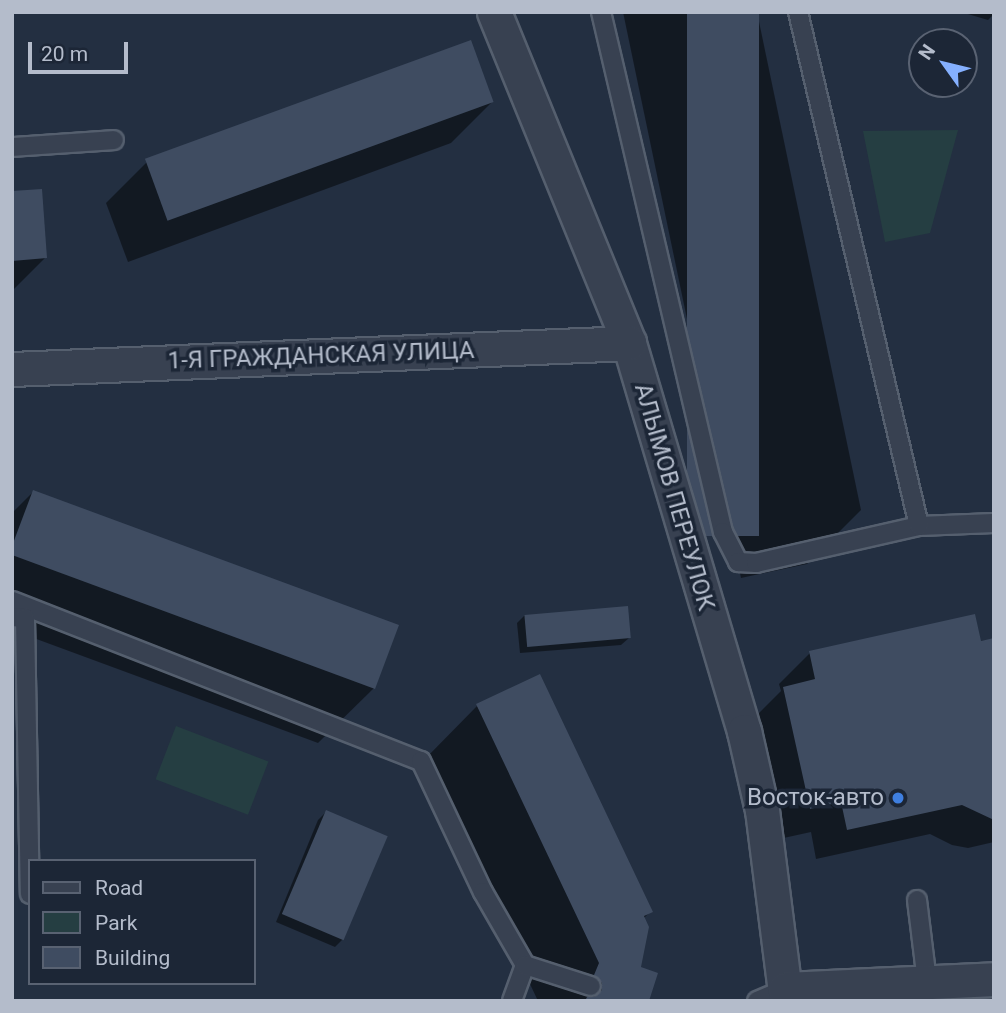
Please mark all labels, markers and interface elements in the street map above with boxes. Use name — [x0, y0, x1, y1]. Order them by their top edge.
scale bar — [32, 28, 131, 72]
north arrow — [908, 28, 978, 98]
text: N — [914, 40, 940, 64]
text: 20 m — [41, 42, 88, 66]
street label: 1-Я ГРАЖДАНСКАЯ УЛИЦА — [167, 336, 475, 376]
street label: АЛЫМОВ ПЕРЕУЛОК — [628, 380, 720, 614]
place label: Восток-авто — [747, 784, 884, 812]
marker: Восток-авто — [890, 790, 906, 806]
legend — [28, 859, 256, 985]
text: Road — [95, 876, 143, 900]
text: Park — [95, 911, 137, 935]
text: Building — [95, 946, 170, 970]

